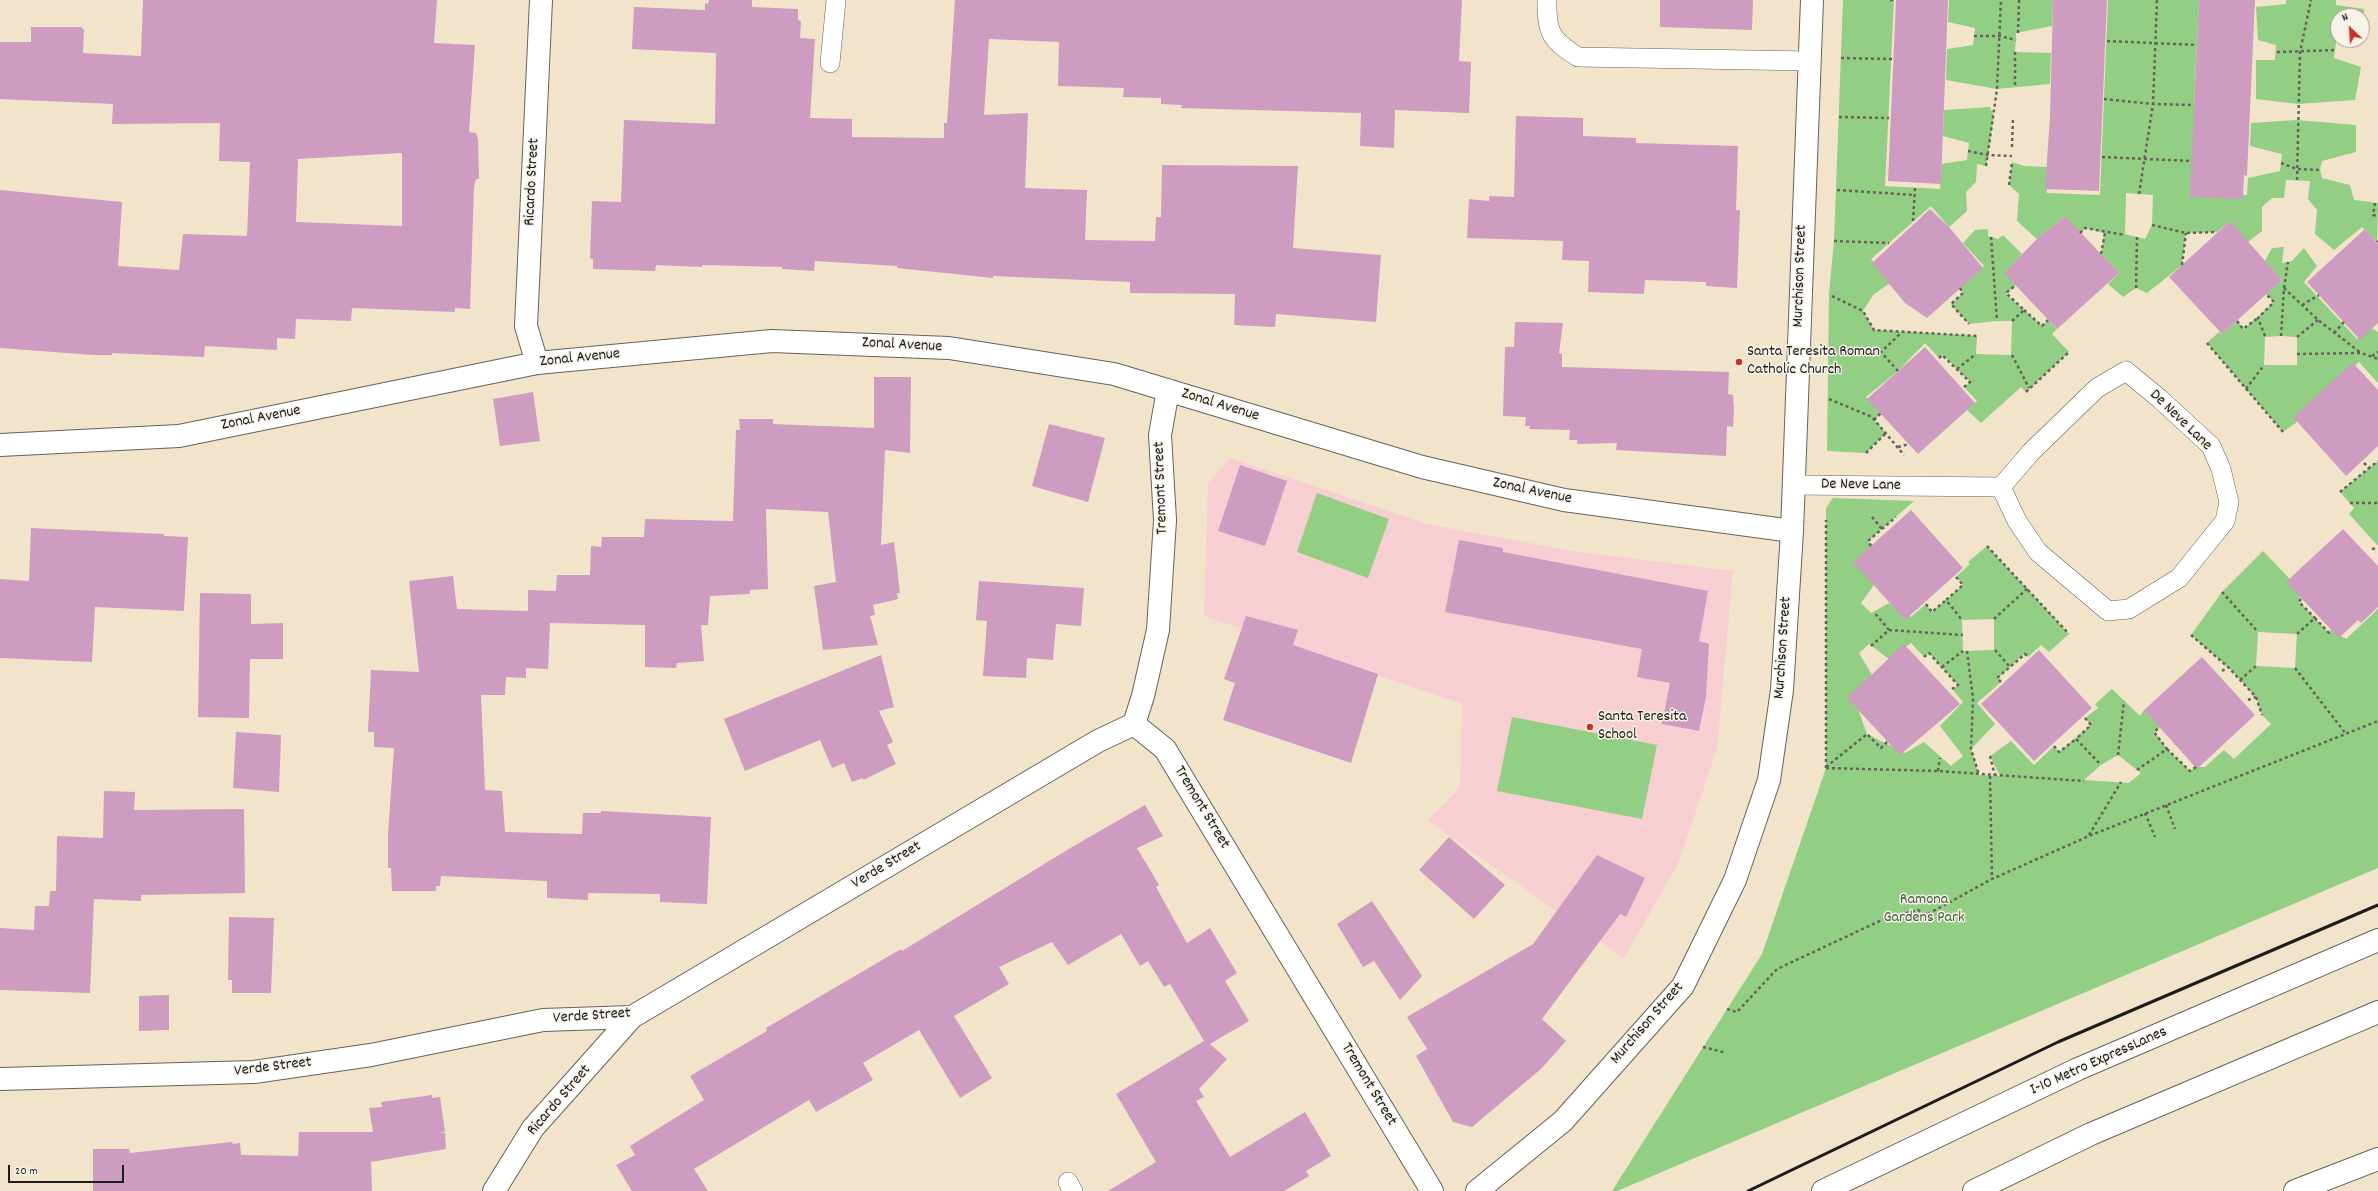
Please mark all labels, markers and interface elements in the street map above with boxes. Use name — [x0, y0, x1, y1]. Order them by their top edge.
north arrow — [2330, 8, 2370, 48]
text: N — [2340, 10, 2351, 26]
street label: Ricardo Street — [521, 138, 545, 226]
street label: Murchison Street — [1790, 224, 1812, 328]
street label: Zonal Avenue — [861, 334, 943, 358]
place label: Santa Teresita Roman Catholic Church — [1747, 343, 1880, 381]
street label: Zonal Avenue — [539, 345, 621, 373]
marker: Santa Teresita Roman Catholic Church — [1734, 357, 1744, 367]
street label: Zonal Avenue — [1179, 385, 1261, 427]
street label: De Neve Lane — [2145, 386, 2215, 456]
street label: Zonal Avenue — [220, 402, 302, 436]
street label: Tremont Street — [1151, 441, 1173, 535]
street label: Zonal Avenue — [1491, 474, 1573, 510]
street label: De Neve Lane — [1821, 476, 1901, 496]
street label: Murchison Street — [1771, 596, 1797, 700]
place label: Santa Teresita School — [1598, 708, 1687, 746]
marker: Santa Teresita School — [1585, 722, 1595, 732]
street label: Tremont Street — [1169, 763, 1233, 853]
street label: Verde Street — [849, 838, 925, 894]
park label: Ramona Gardens Park — [1883, 891, 1965, 929]
street label: Murchison Street — [1607, 979, 1689, 1069]
street label: Verde Street — [553, 1005, 631, 1029]
street label: I-10 Metro ExpressLanes — [2028, 1023, 2170, 1101]
street label: Tremont Street — [1336, 1040, 1400, 1130]
street label: Verde Street — [233, 1054, 313, 1082]
street label: Ricardo Street — [524, 1062, 596, 1140]
scale bar — [10, 1157, 126, 1183]
text: 20 m — [15, 1163, 38, 1180]

